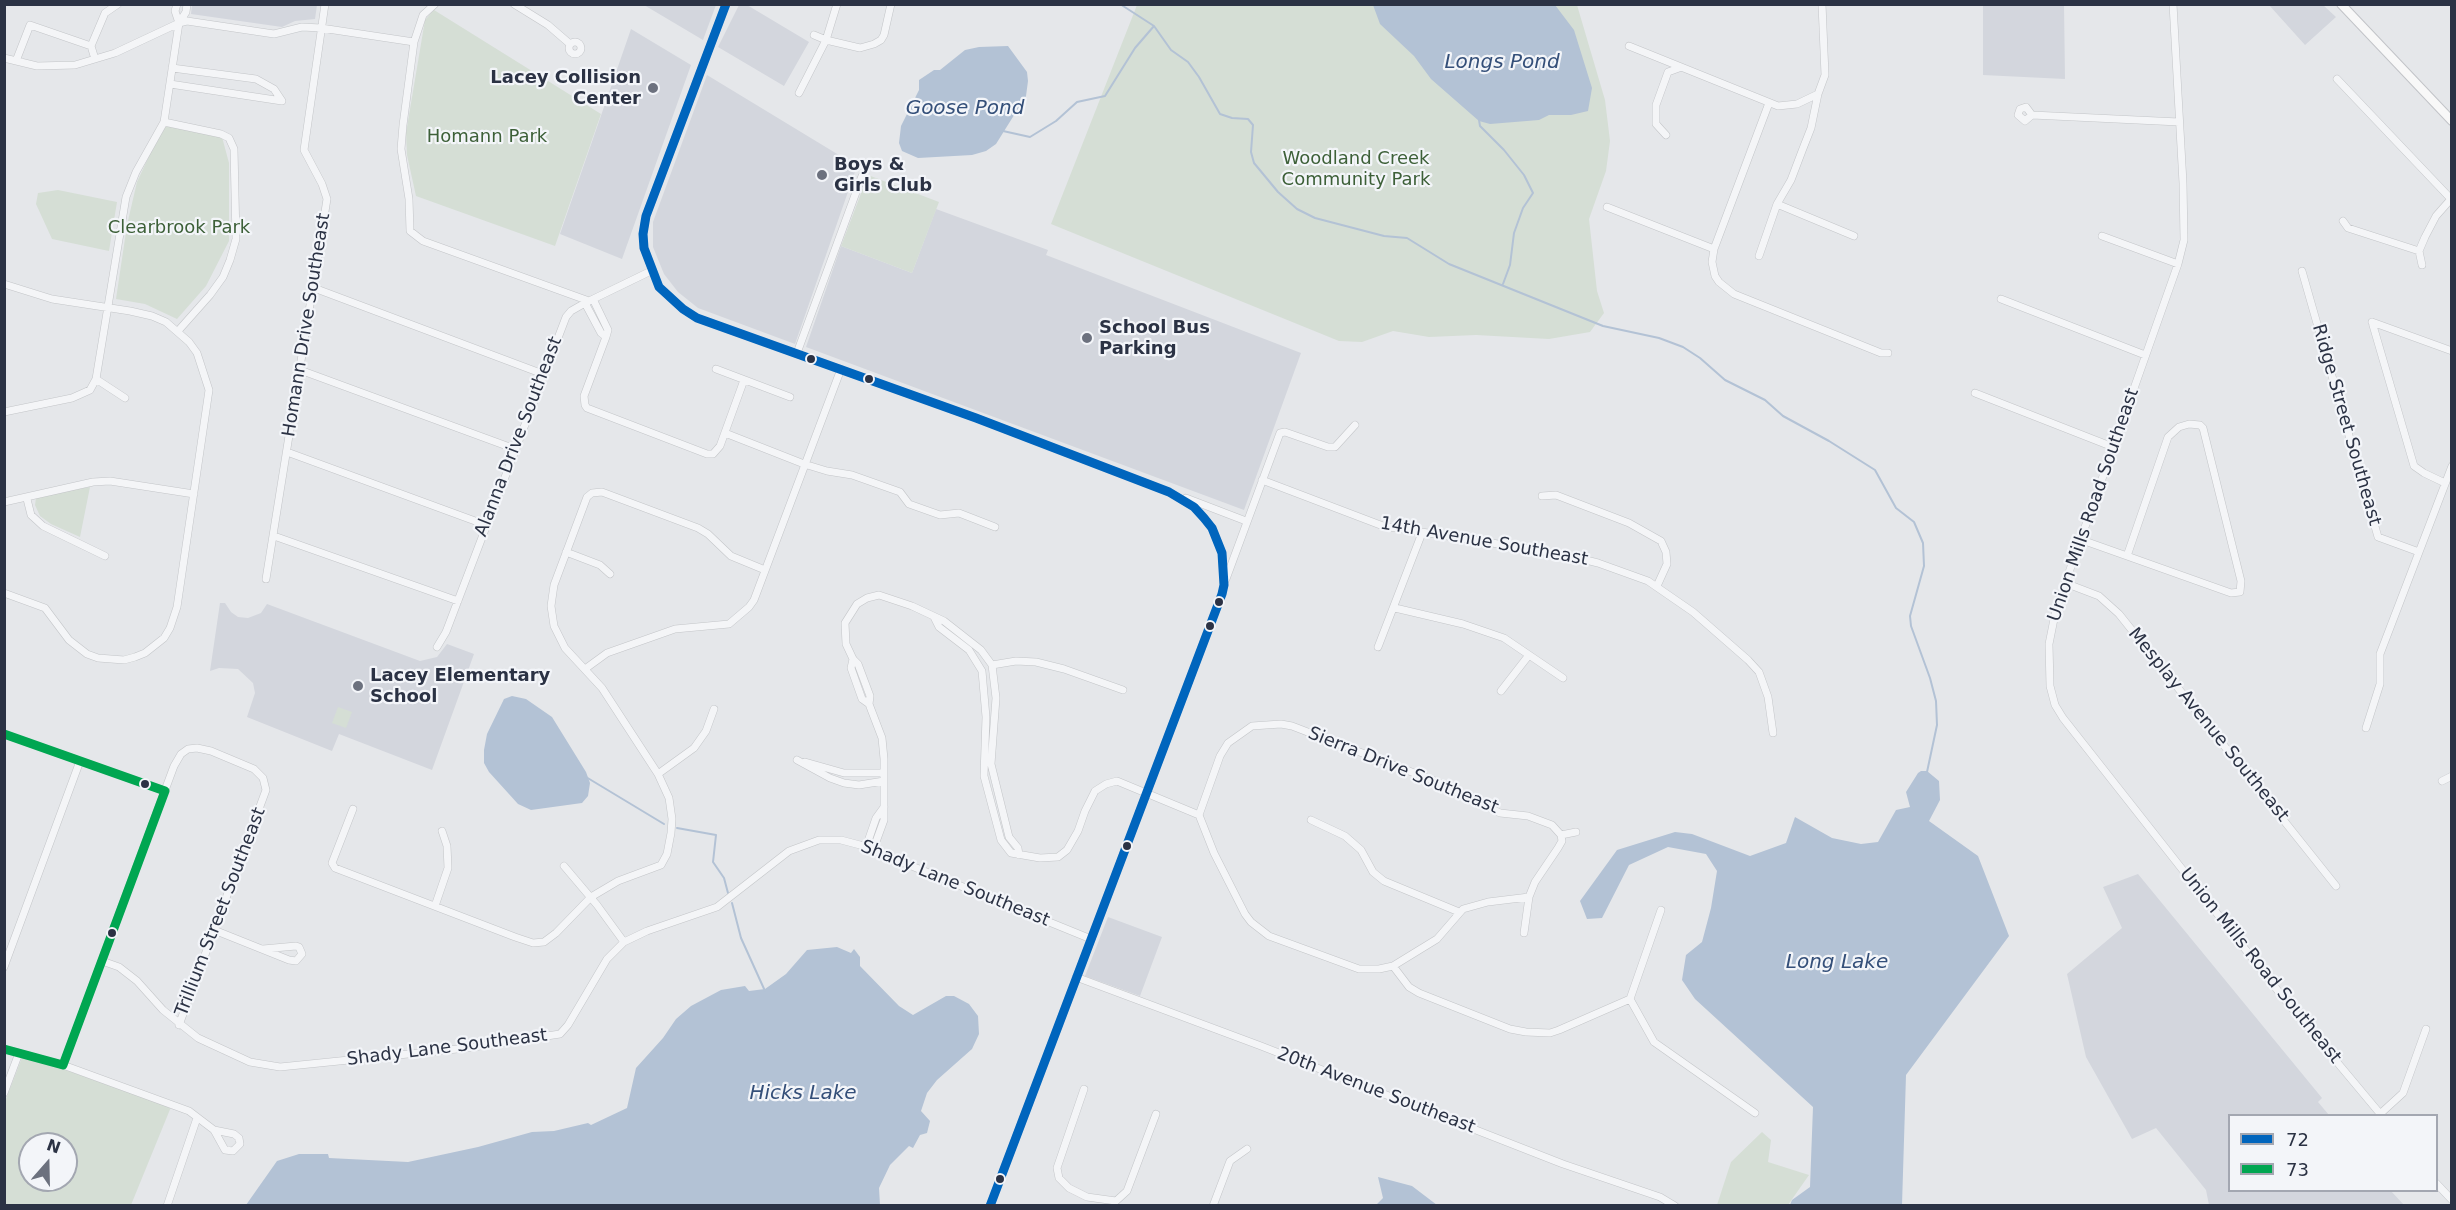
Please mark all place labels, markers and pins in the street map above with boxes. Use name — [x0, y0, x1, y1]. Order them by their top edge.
place label: Lacey Collision Center — [490, 67, 641, 110]
marker: Lacey Collision Center — [646, 81, 660, 95]
place label: Boys & Girls Club — [834, 154, 932, 196]
marker: Boys & Girls Club — [815, 168, 829, 182]
place label: School Bus Parking — [1099, 317, 1210, 360]
marker: School Bus Parking — [1080, 331, 1094, 345]
unlabelled marker — [805, 353, 817, 365]
unlabelled marker — [863, 373, 875, 385]
unlabelled marker — [1213, 596, 1225, 608]
unlabelled marker — [1204, 620, 1216, 632]
place label: Lacey Elementary School — [370, 665, 550, 708]
marker: Lacey Elementary School — [351, 679, 365, 693]
unlabelled marker — [139, 778, 151, 790]
unlabelled marker — [1121, 840, 1133, 852]
unlabelled marker — [106, 927, 118, 939]
unlabelled marker — [994, 1173, 1006, 1185]

